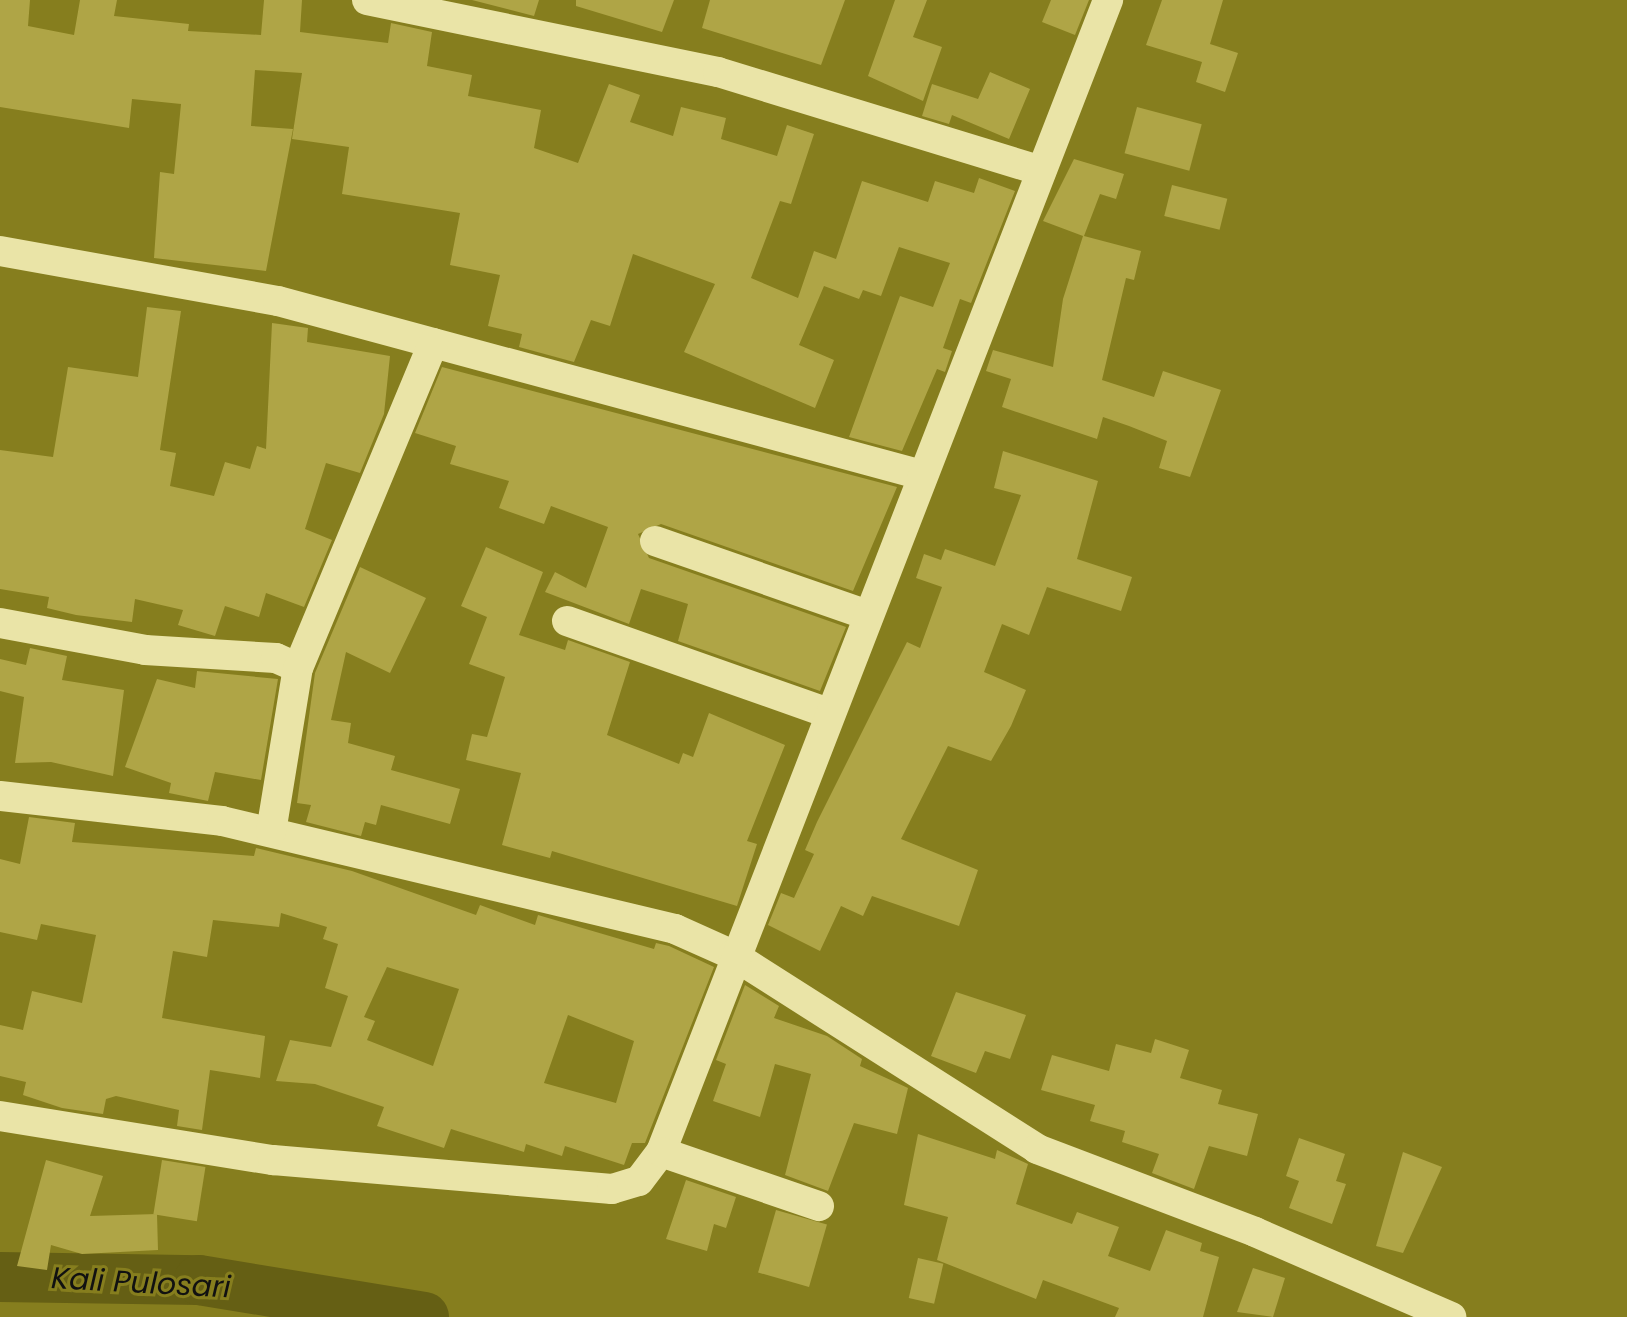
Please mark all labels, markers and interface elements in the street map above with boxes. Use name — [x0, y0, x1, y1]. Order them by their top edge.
water label: Kali Pulosari — [50, 1260, 232, 1306]

